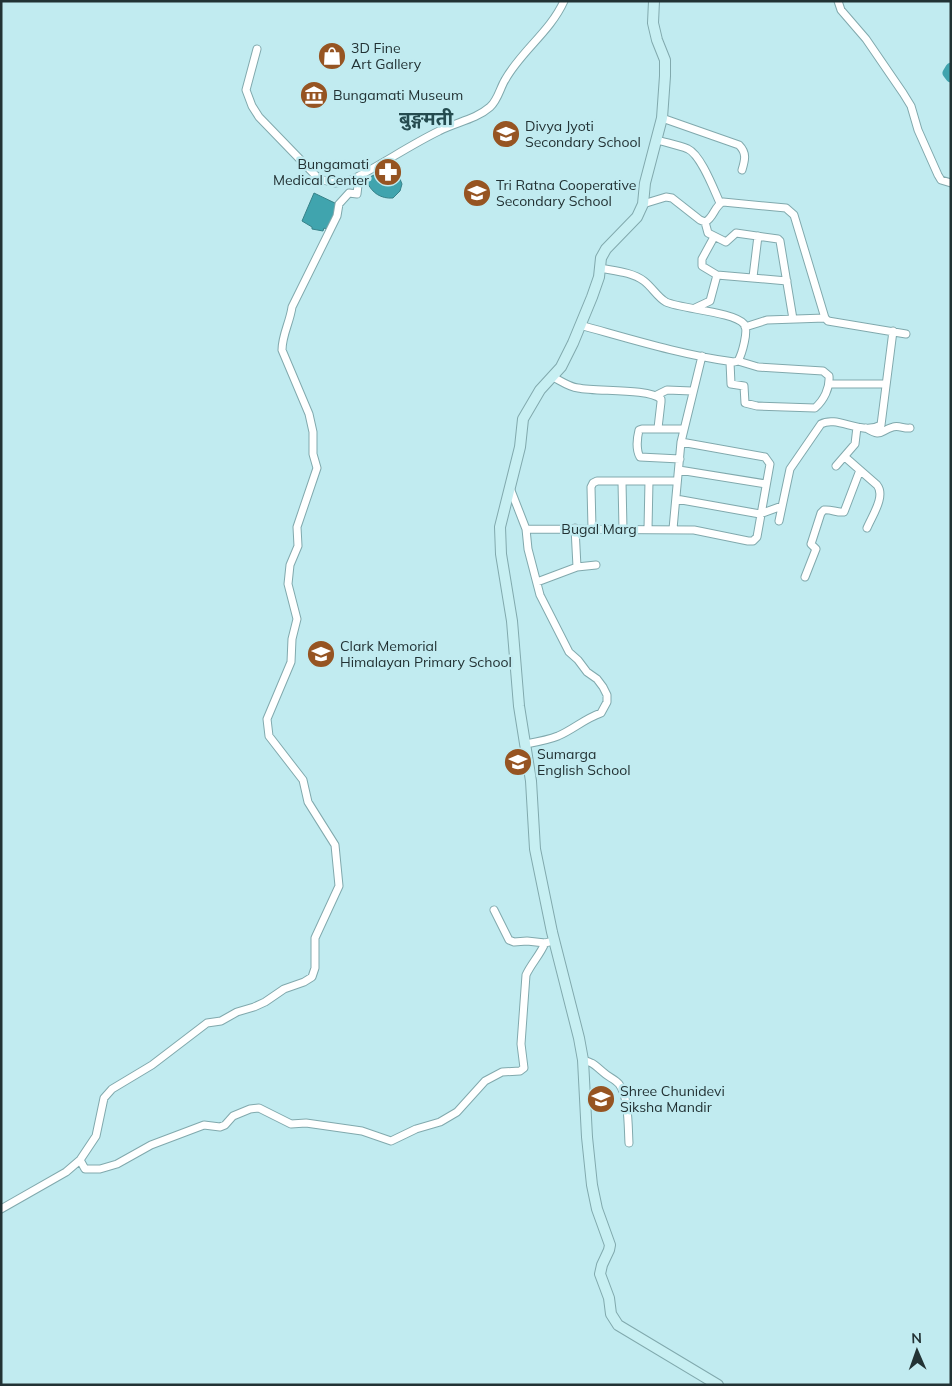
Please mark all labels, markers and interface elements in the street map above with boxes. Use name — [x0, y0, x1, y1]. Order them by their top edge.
place label: 3D Fine Art Gallery — [351, 39, 422, 73]
shop icon: 3D Fine Art Gallery — [317, 41, 347, 71]
museum icon: Bungamati Museum — [299, 80, 329, 110]
place label: Bungamati Museum — [333, 86, 463, 104]
district label: बुङ्गमती — [399, 106, 454, 131]
place label: Divya Jyoti Secondary School — [525, 117, 641, 151]
school or university icon: Divya Jyoti Secondary School — [491, 119, 521, 149]
place label: Bungamati Medical Center — [273, 155, 370, 189]
pharmacy icon: Bungamati Medical Center — [373, 157, 403, 187]
place label: Tri Ratna Cooperative Secondary School — [496, 176, 636, 210]
school or university icon: Tri Ratna Cooperative Secondary School — [462, 178, 492, 208]
street label: Bugal Marg — [561, 520, 637, 538]
place label: Clark Memorial Himalayan Primary School — [340, 637, 512, 671]
school or university icon: Clark Memorial Himalayan Primary School — [306, 639, 336, 669]
place label: Sumarga English School — [537, 745, 631, 779]
school or university icon: Sumarga English School — [503, 747, 533, 777]
place label: Shree Chunidevi Siksha Mandir — [620, 1082, 725, 1116]
school or university icon: Shree Chunidevi Siksha Mandir — [586, 1084, 616, 1114]
north arrow — [892, 1326, 942, 1376]
text: N — [911, 1329, 922, 1347]

